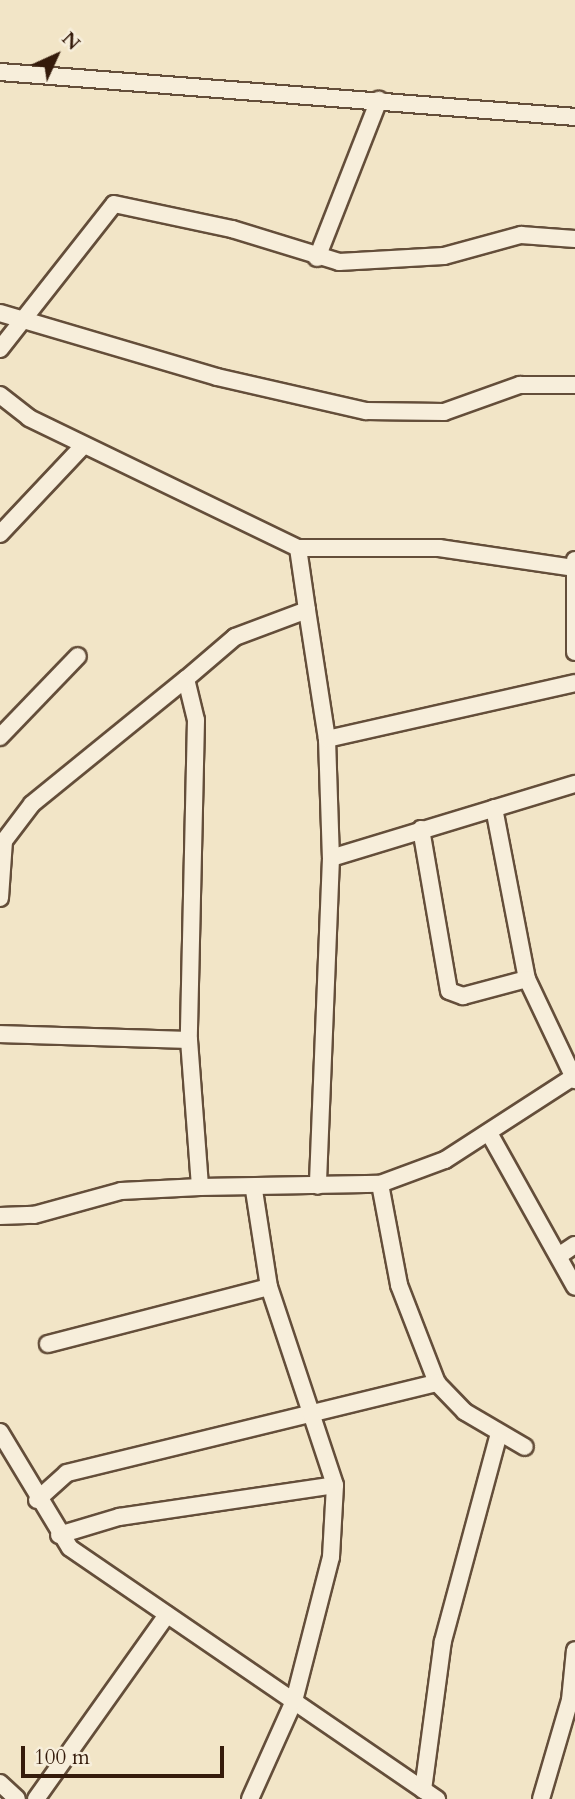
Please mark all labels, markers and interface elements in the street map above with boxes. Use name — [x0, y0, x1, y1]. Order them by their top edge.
north arrow — [21, 21, 91, 91]
text: N — [56, 26, 86, 56]
scale bar — [24, 1732, 228, 1776]
text: 100 m — [34, 1743, 90, 1772]

